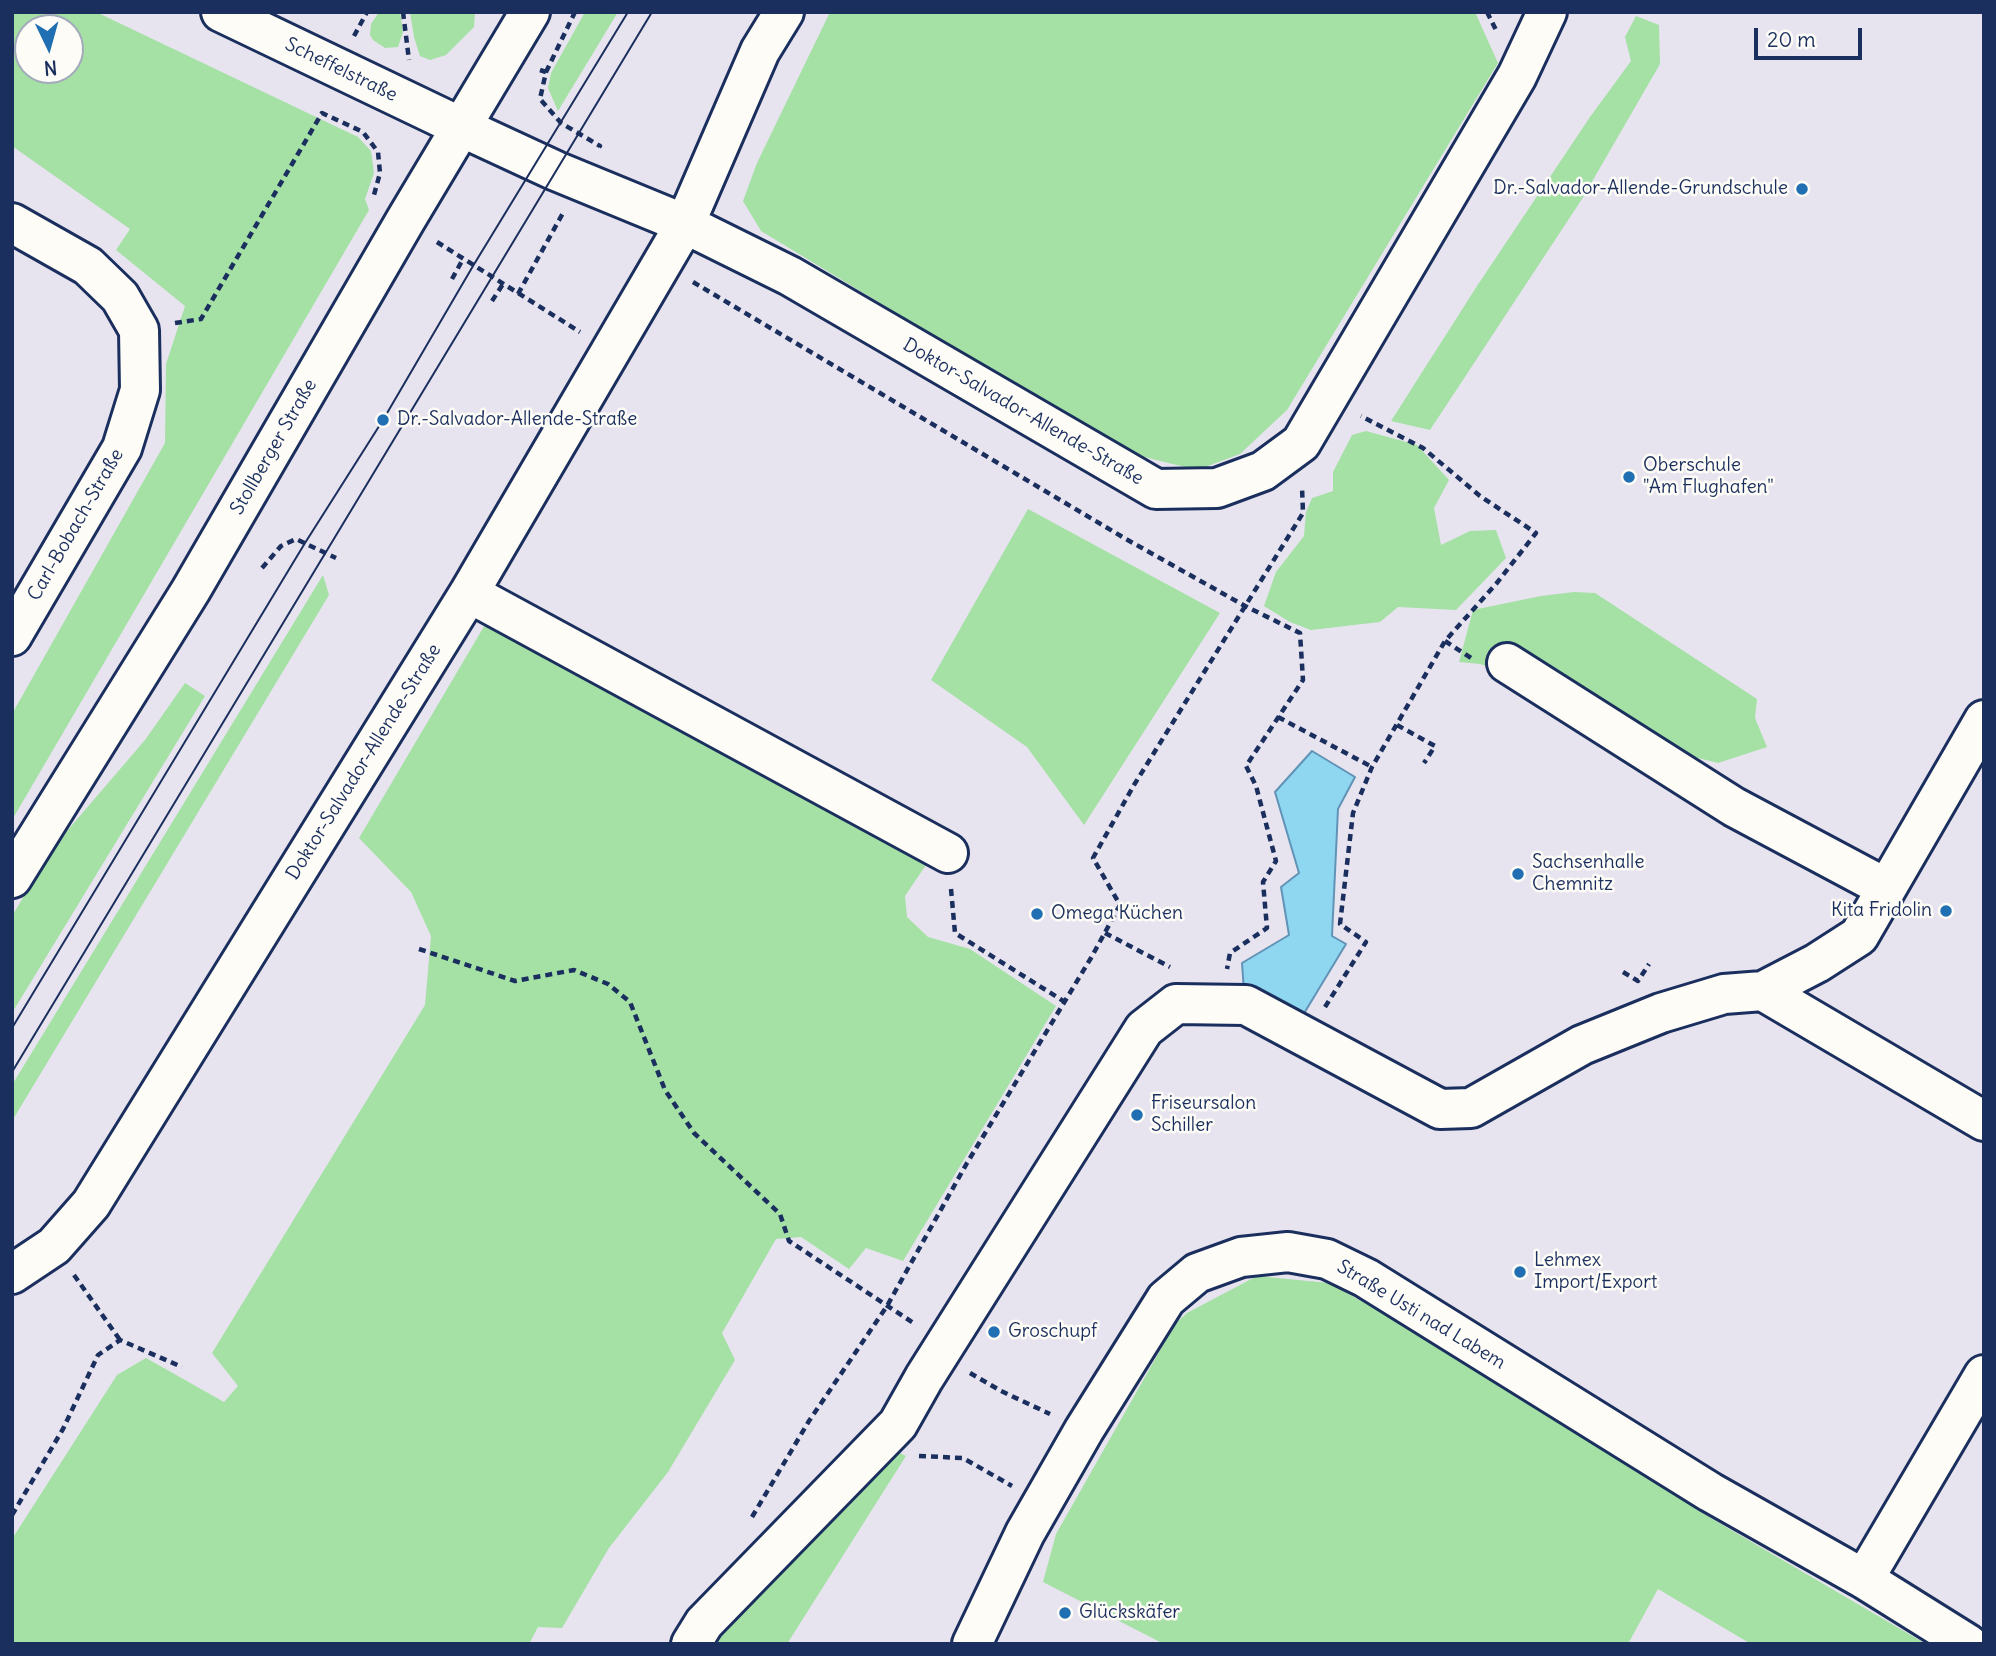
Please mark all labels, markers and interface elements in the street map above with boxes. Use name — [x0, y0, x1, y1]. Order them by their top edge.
north arrow — [14, 14, 84, 84]
scale bar — [1758, 14, 1867, 58]
text: 20 m — [1767, 26, 1816, 53]
street label: Scheffelstraße — [281, 33, 401, 107]
text: N — [43, 55, 58, 80]
place label: Dr.-Salvador-Allende-Grundschule — [1493, 178, 1788, 200]
marker: Dr.-Salvador-Allende-Grundschule — [1794, 181, 1810, 197]
street label: Doktor-Salvador-Allende-Straße — [899, 334, 1147, 490]
street label: Stollberger Straße — [226, 375, 322, 519]
place label: Dr.-Salvador-Allende-Straße — [397, 409, 637, 431]
marker: Dr.-Salvador-Allende-Straße — [375, 412, 391, 428]
street label: Carl-Bobach-Straße — [23, 445, 129, 605]
place label: Oberschule "Am Flughafen" — [1643, 455, 1774, 499]
marker: Oberschule "Am Flughafen" — [1621, 469, 1637, 485]
street label: Doktor-Salvador-Allende-Straße — [282, 640, 446, 884]
place label: Sachsenhalle Chemnitz — [1532, 852, 1644, 896]
marker: Sachsenhalle Chemnitz — [1510, 866, 1526, 882]
place label: Kita Fridolin — [1831, 900, 1932, 922]
place label: Omega Küchen — [1051, 903, 1183, 925]
marker: Kita Fridolin — [1938, 903, 1954, 919]
marker: Omega Küchen — [1029, 906, 1045, 922]
place label: Friseursalon Schiller — [1151, 1093, 1256, 1137]
marker: Friseursalon Schiller — [1129, 1107, 1145, 1123]
place label: Lehmex Import/Export — [1534, 1250, 1657, 1294]
street label: Straße Usti nad Labem — [1333, 1256, 1509, 1374]
marker: Lehmex Import/Export — [1512, 1264, 1528, 1280]
place label: Groschupf — [1008, 1321, 1097, 1343]
marker: Groschupf — [986, 1324, 1002, 1340]
place label: Glückskäfer — [1079, 1602, 1180, 1624]
marker: Glückskäfer — [1057, 1605, 1073, 1621]

